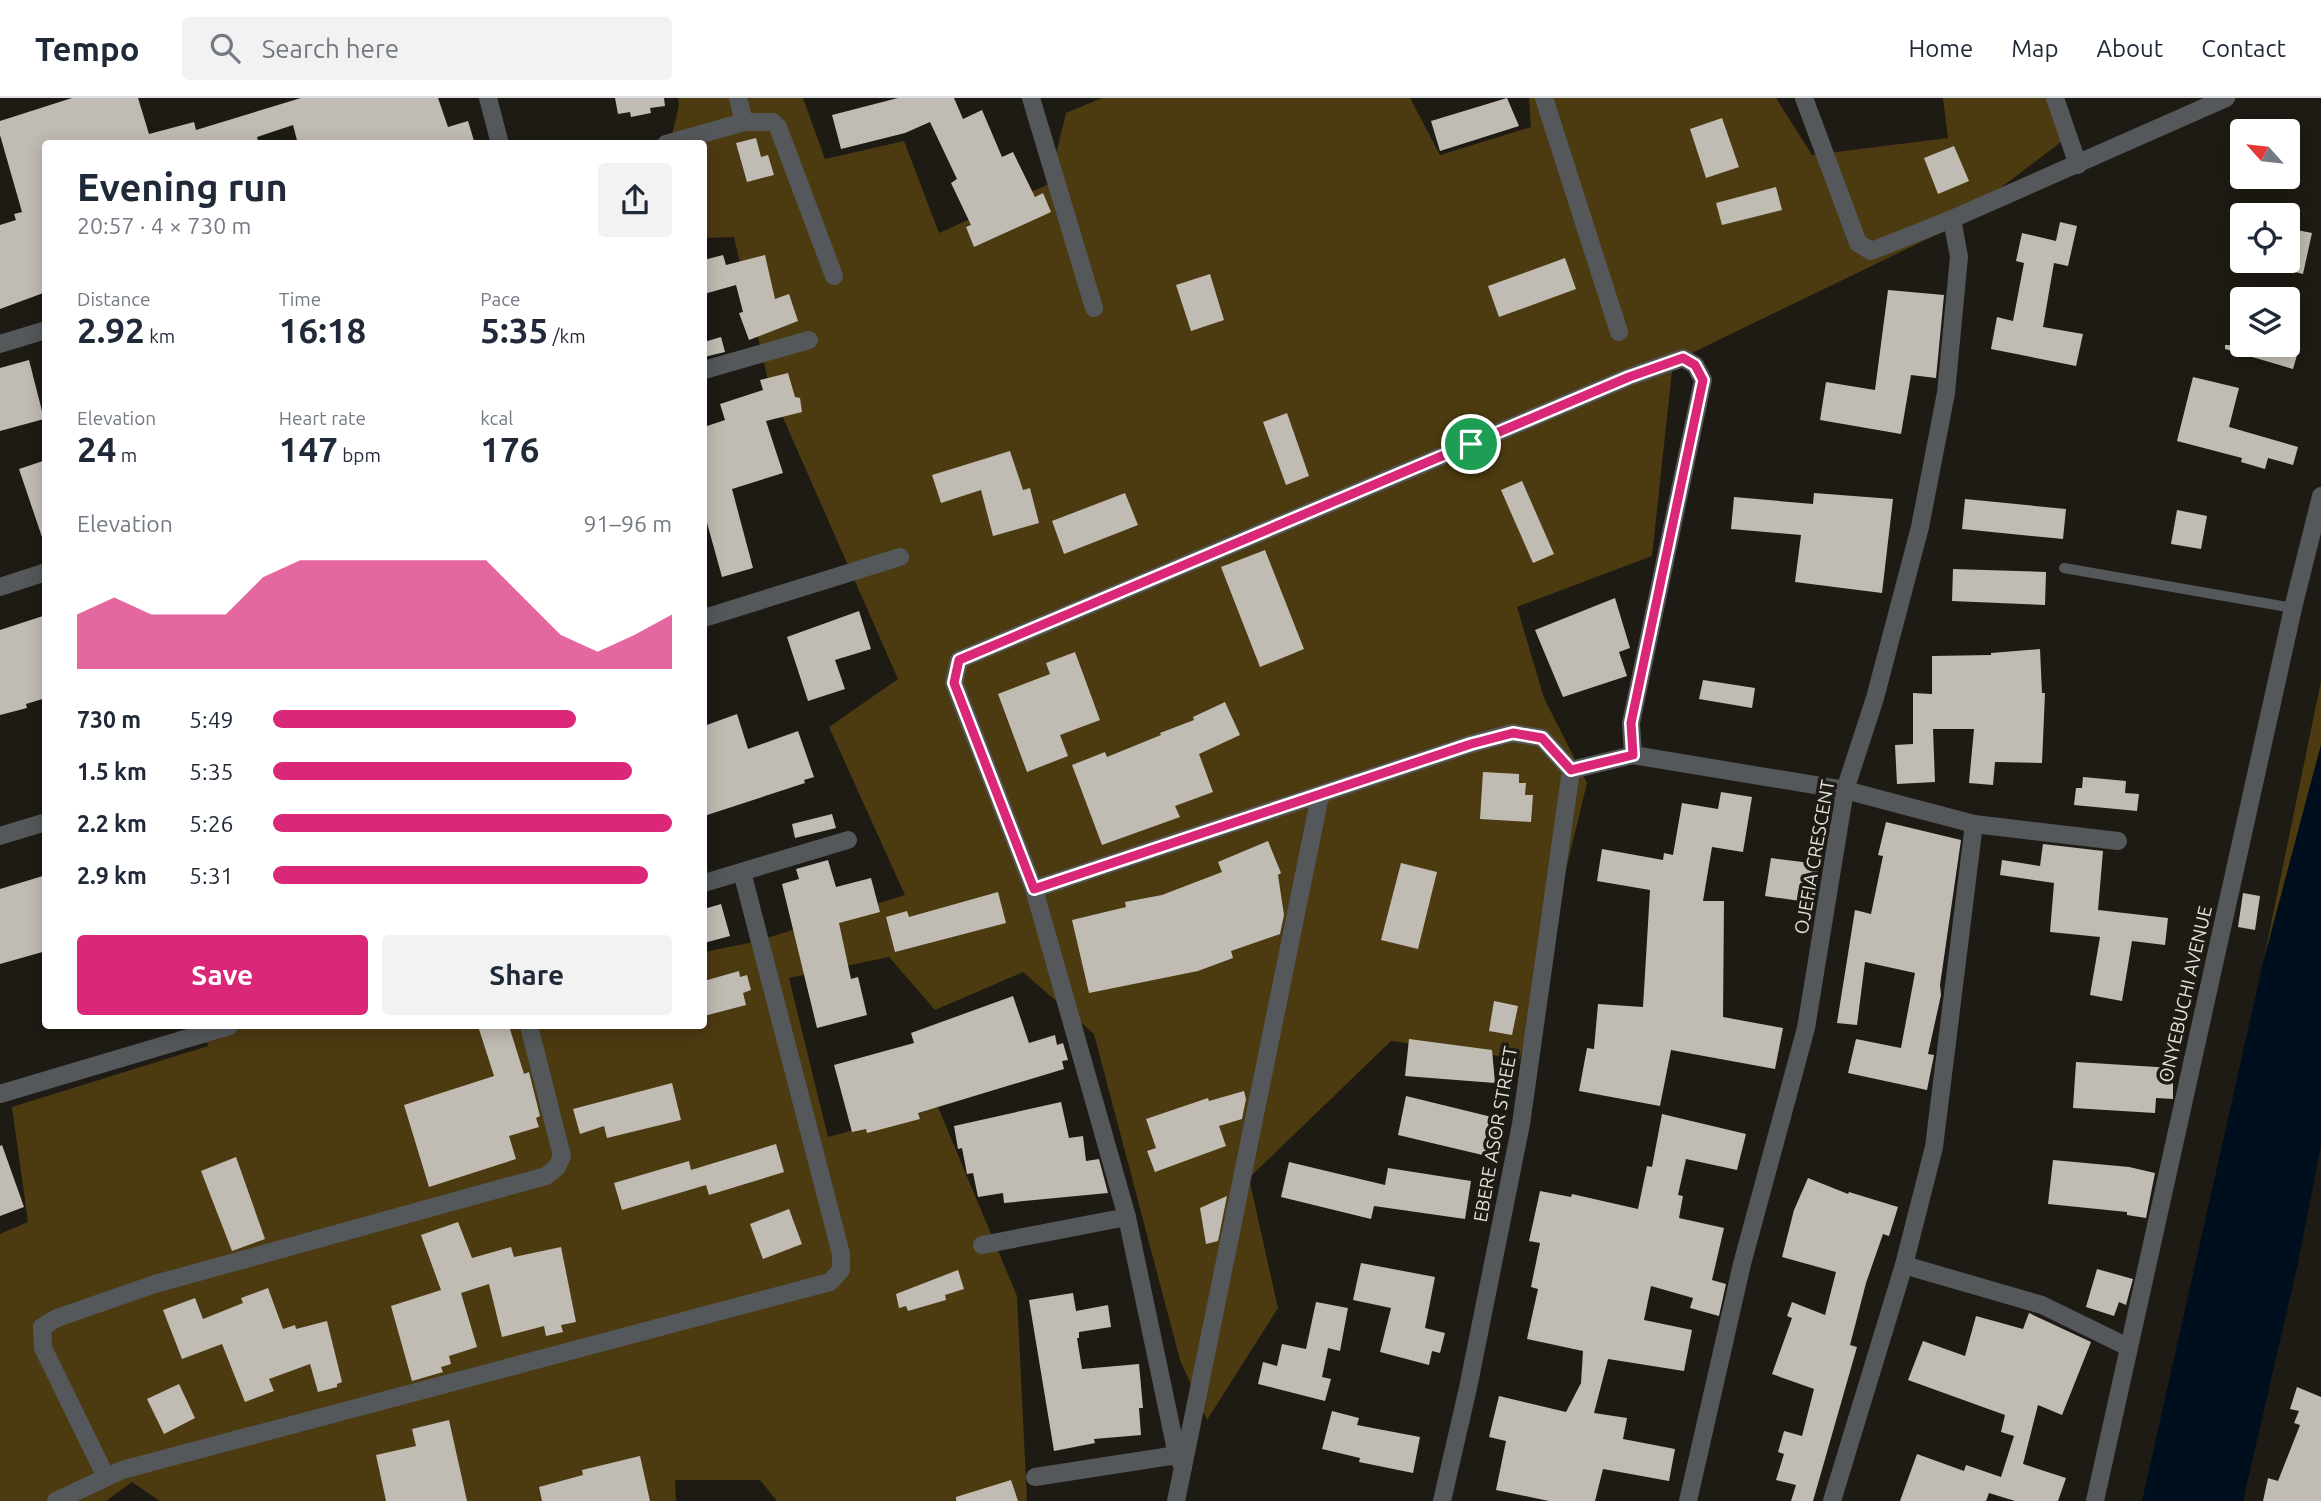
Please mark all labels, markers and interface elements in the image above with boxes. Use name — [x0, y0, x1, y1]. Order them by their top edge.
search box — [182, 17, 672, 80]
icon: search — [206, 29, 244, 67]
text: Tempo — [35, 30, 140, 67]
text: Search here — [262, 34, 399, 63]
text: Home — [1908, 35, 1973, 62]
text: Map — [2011, 35, 2058, 62]
text: About — [2096, 35, 2163, 62]
text: Contact — [2201, 35, 2286, 62]
north arrow — [2230, 119, 2300, 189]
map controls — [2230, 119, 2300, 357]
button: share — [598, 163, 672, 237]
text: Evening run — [77, 166, 288, 208]
button: locate — [2230, 203, 2300, 273]
text: 20:57 · 4 × 730 m — [77, 213, 251, 238]
button: layers — [2230, 287, 2300, 357]
text: Distance — [77, 288, 151, 310]
text: Time — [279, 288, 321, 310]
text: Pace — [480, 288, 521, 310]
text: 2.92 — [77, 310, 145, 350]
text: 16:18 — [279, 310, 366, 350]
text: 5:35 — [480, 310, 548, 350]
text: km — [145, 325, 175, 347]
text: /km — [548, 325, 586, 347]
text: Elevation — [77, 407, 156, 429]
text: Heart rate — [279, 407, 366, 429]
text: kcal — [480, 407, 513, 429]
pin — [1441, 414, 1501, 474]
icon: arrive — [1452, 425, 1490, 463]
text: 24 — [77, 429, 116, 469]
text: 147 — [279, 429, 338, 469]
text: 176 — [480, 429, 540, 469]
text: m — [116, 444, 137, 466]
text: bpm — [338, 444, 381, 466]
text: Elevation — [77, 511, 173, 536]
text: 91–96 m — [584, 511, 672, 536]
text: 730 m — [77, 707, 141, 732]
text: 5:49 — [189, 707, 234, 732]
text: 1.5 km — [77, 759, 147, 784]
text: 5:35 — [189, 759, 234, 784]
street label: OJEFIA CRESCENT — [1790, 778, 1839, 936]
text: 2.2 km — [77, 811, 147, 836]
text: 5:26 — [189, 811, 234, 836]
text: 2.9 km — [77, 863, 147, 888]
text: 5:31 — [189, 863, 234, 888]
street label: ONYEBUCHI AVENUE — [2154, 904, 2216, 1084]
button: Save — [77, 935, 368, 1015]
button: Share — [382, 935, 672, 1015]
street label: EBERE ASOR STREET — [1469, 1044, 1521, 1224]

